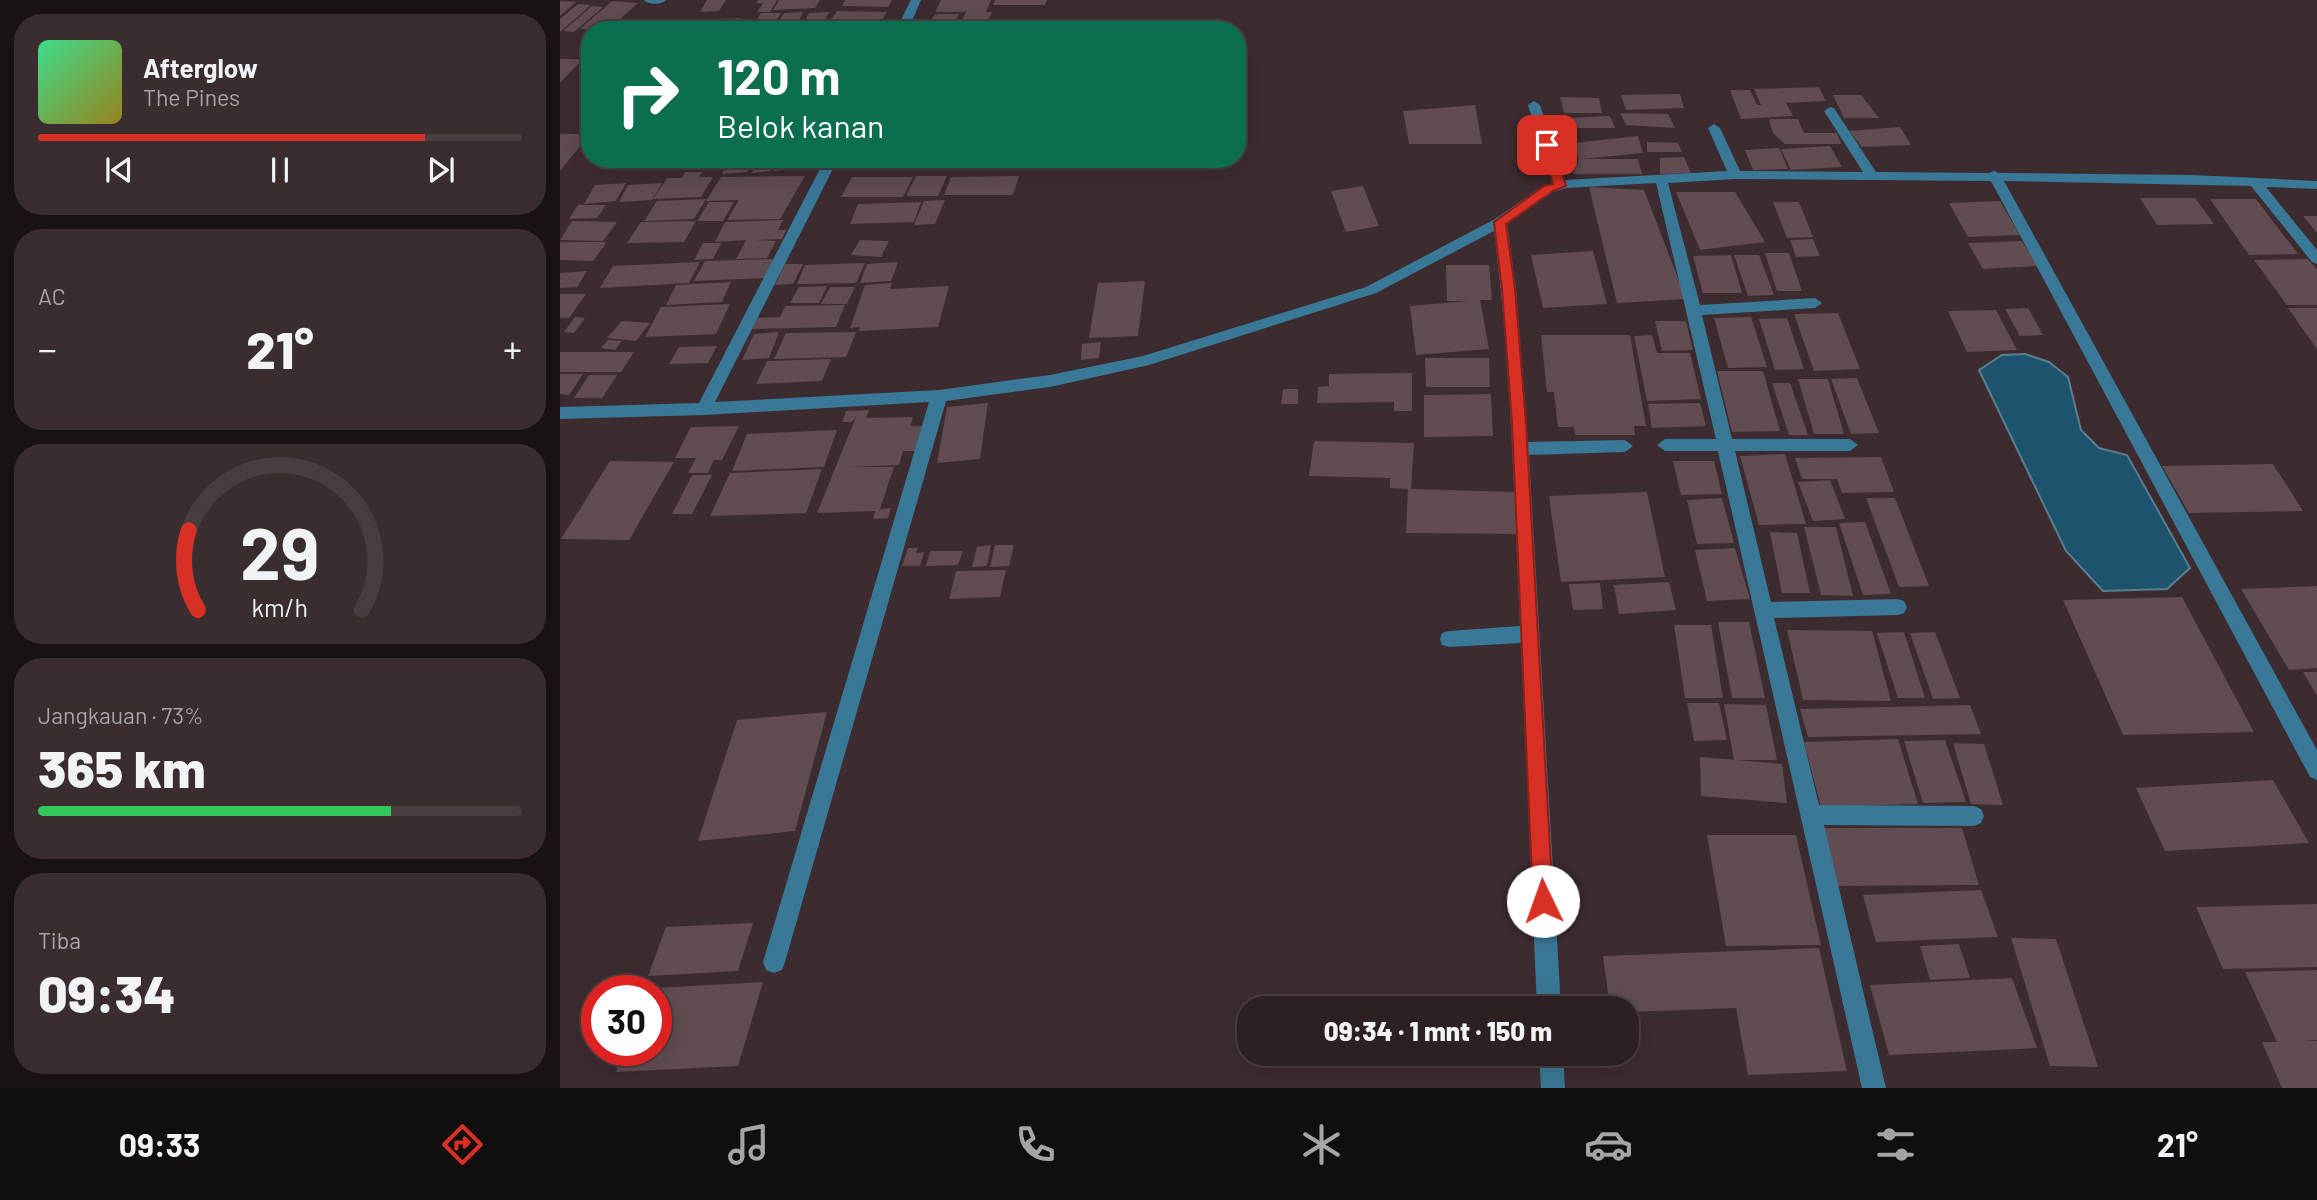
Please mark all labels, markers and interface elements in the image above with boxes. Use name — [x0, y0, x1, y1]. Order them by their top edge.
text: 120 m — [717, 46, 840, 105]
icon: right — [602, 49, 693, 140]
text: Afterglow — [143, 52, 258, 83]
text: The Pines — [143, 83, 240, 111]
text: Belok kanan — [717, 106, 884, 144]
pin — [1517, 115, 1577, 175]
icon: arrive — [1528, 126, 1566, 164]
icon: previous — [100, 151, 138, 189]
icon: pause — [261, 151, 299, 189]
icon: next — [422, 151, 460, 189]
text: AC — [38, 282, 66, 310]
text: 21° — [246, 317, 314, 379]
text: − — [38, 325, 57, 371]
text: + — [503, 325, 522, 371]
text: 29 — [240, 507, 320, 595]
text: km/h — [252, 592, 308, 622]
text: Jangkauan · 73% — [38, 701, 204, 729]
text: 365 km — [38, 736, 206, 798]
position arrow — [1506, 864, 1580, 938]
text: Tiba — [38, 926, 81, 954]
text: 09:34 — [38, 961, 176, 1023]
speed limit sign: 30 — [581, 975, 672, 1066]
text: 09:34 · 1 mnt · 150 m — [1324, 1015, 1552, 1046]
icon: directions — [438, 1120, 487, 1169]
icon: music — [724, 1120, 773, 1169]
icon: phone — [1011, 1120, 1060, 1169]
icon: climate — [1297, 1120, 1346, 1169]
icon: car — [1584, 1120, 1633, 1169]
icon: filters — [1871, 1120, 1920, 1169]
text: 09:33 — [119, 1125, 200, 1163]
text: 21° — [2157, 1125, 2198, 1163]

